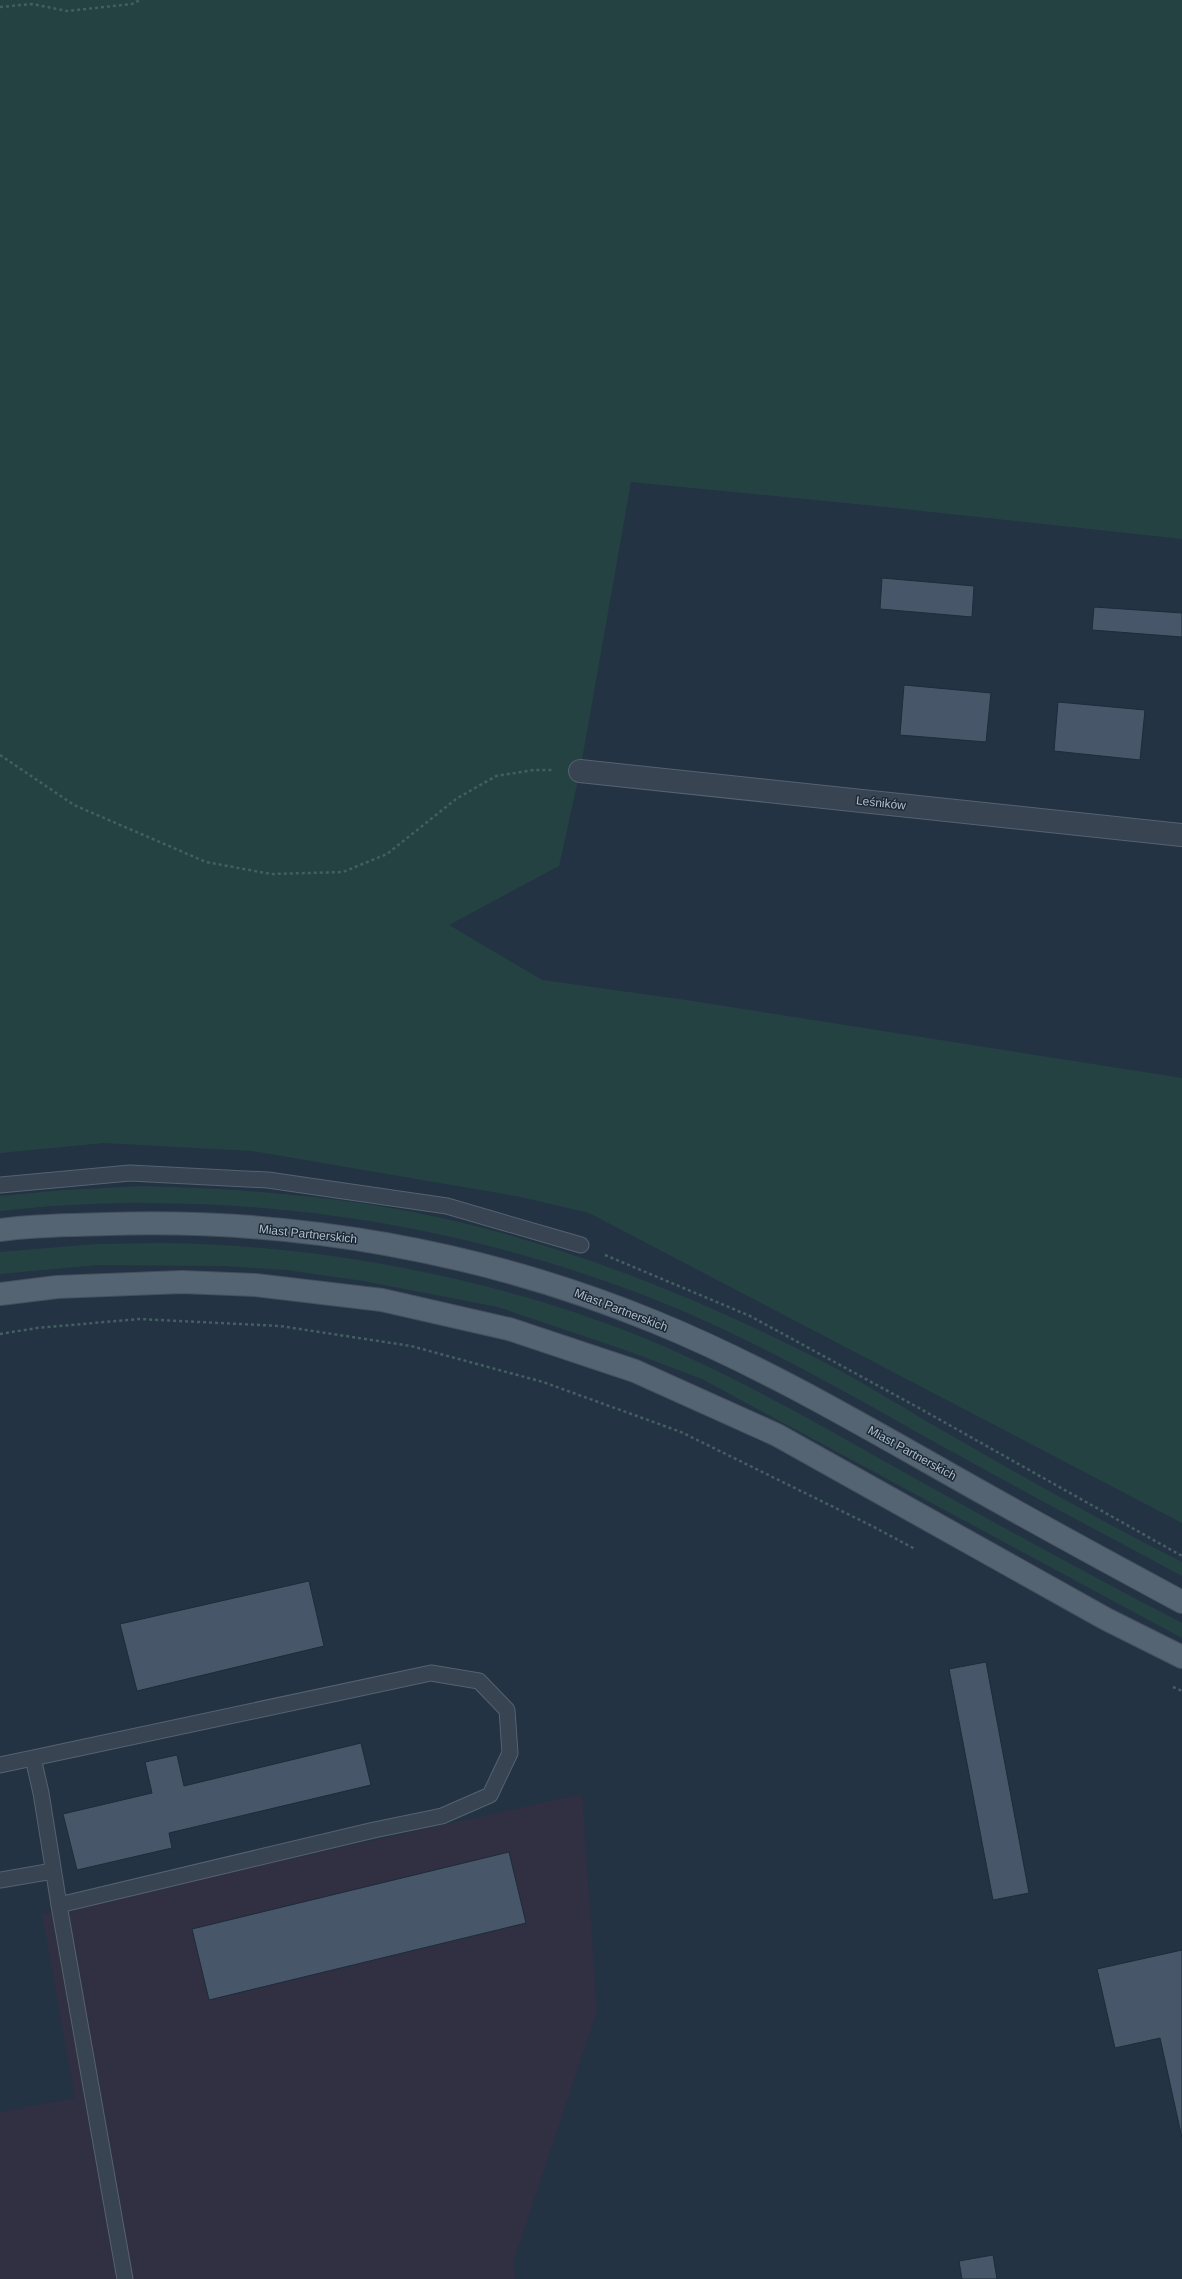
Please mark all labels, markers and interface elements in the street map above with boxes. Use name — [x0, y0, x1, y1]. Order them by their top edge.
street label: Leśników — [855, 793, 907, 813]
street label: Miast Partnerskich — [258, 1222, 358, 1246]
street label: Miast Partnerskich — [572, 1286, 670, 1334]
street label: Miast Partnerskich — [865, 1423, 959, 1483]

